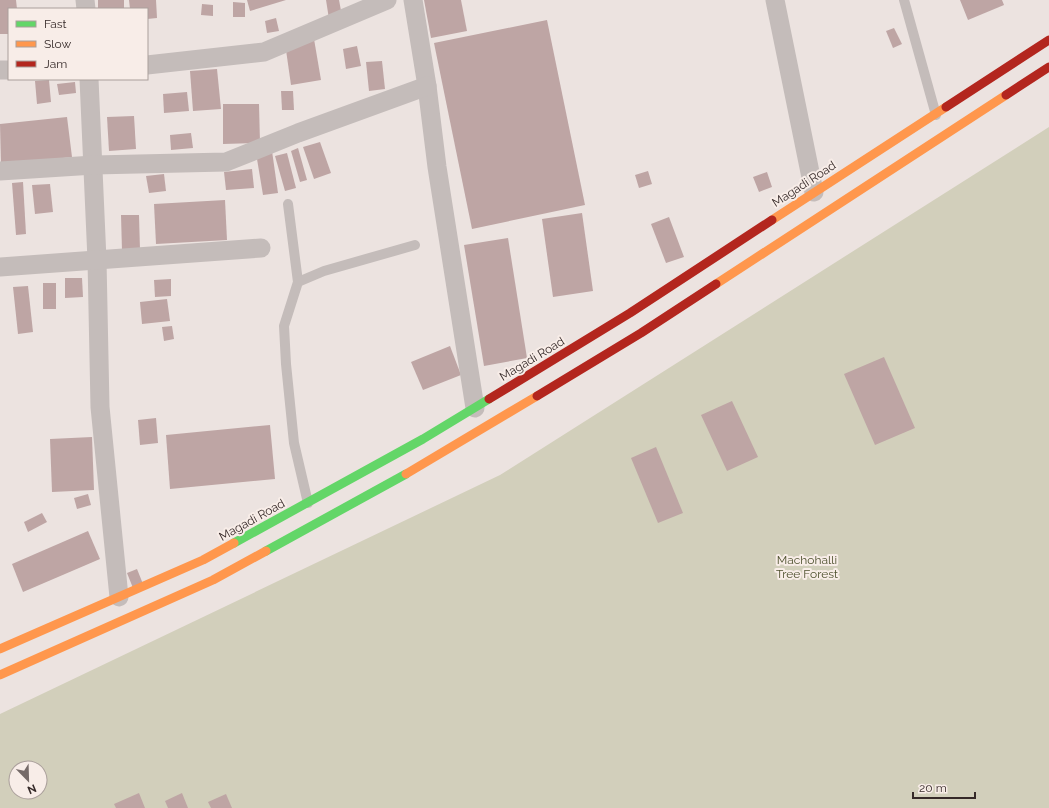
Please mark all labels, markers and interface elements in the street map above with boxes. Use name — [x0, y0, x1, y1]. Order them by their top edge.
legend — [8, 8, 148, 80]
text: Fast — [44, 17, 67, 31]
text: Slow — [44, 37, 71, 51]
text: Jam — [44, 57, 67, 71]
street label: Magadi Road — [770, 158, 838, 210]
street label: Magadi Road — [497, 334, 567, 384]
street label: Magadi Road — [217, 496, 287, 544]
park label: Machohalli Tree Forest — [776, 553, 838, 581]
north arrow — [8, 760, 48, 800]
scale bar — [913, 774, 975, 800]
text: N — [25, 781, 38, 796]
text: 20 m — [919, 781, 947, 795]

